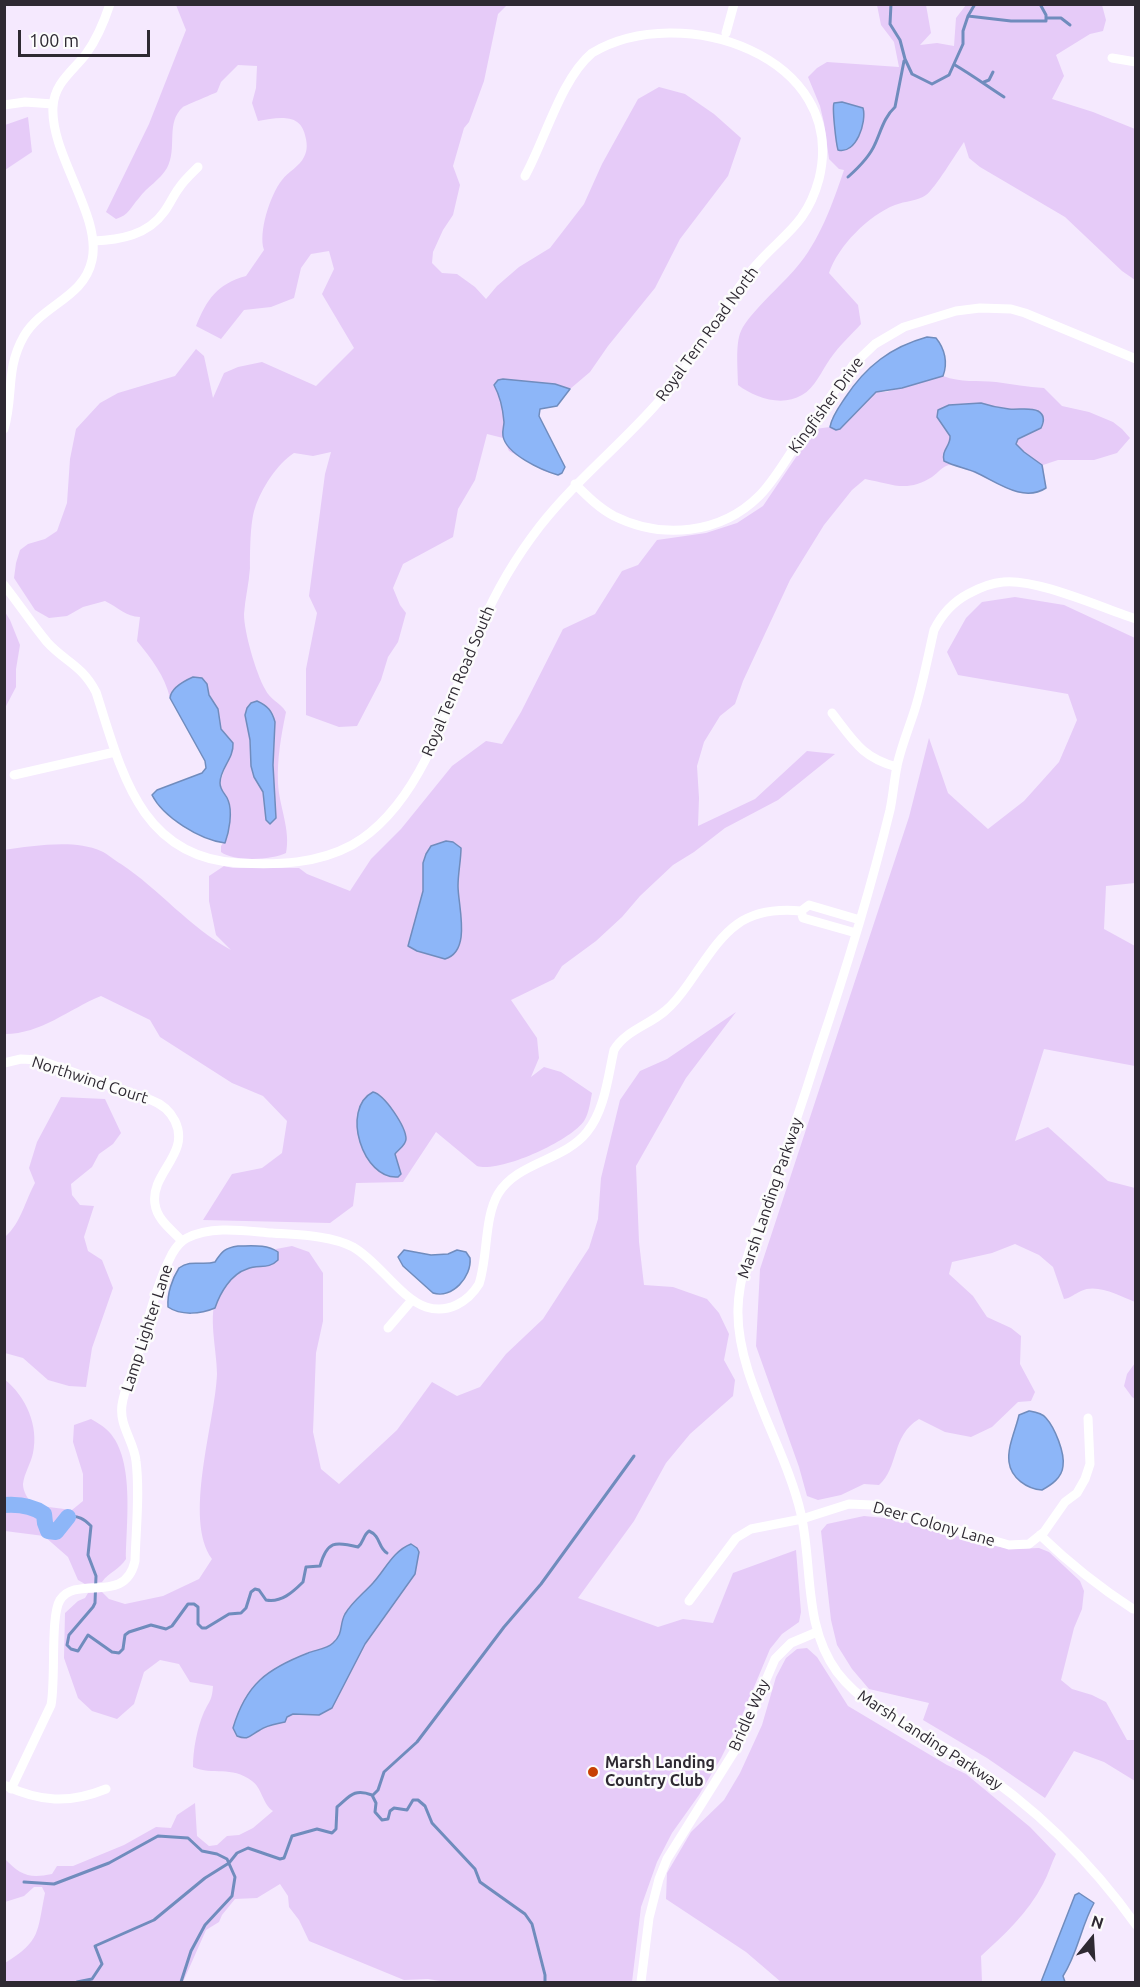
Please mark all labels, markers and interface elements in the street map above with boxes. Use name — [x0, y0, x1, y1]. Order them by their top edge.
scale bar — [21, 18, 153, 56]
text: 100 m — [29, 30, 79, 50]
street label: Royal Tern Road North — [652, 263, 762, 405]
street label: Kingfisher Drive — [785, 353, 867, 457]
street label: Royal Tern Road South — [418, 603, 498, 759]
street label: Northwind Court — [29, 1052, 151, 1108]
street label: Marsh Landing Parkway — [733, 1115, 807, 1281]
street label: Lamp Lighter Lane — [117, 1262, 177, 1394]
street label: Deer Colony Lane — [871, 1497, 997, 1551]
street label: Bridle Way — [725, 1676, 773, 1754]
street label: Marsh Landing Parkway — [854, 1686, 1006, 1794]
place label: Marsh Landing Country Club — [605, 1753, 715, 1791]
marker: Marsh Landing Country Club — [586, 1765, 600, 1779]
north arrow — [1062, 1909, 1122, 1969]
text: N — [1089, 1911, 1106, 1932]

